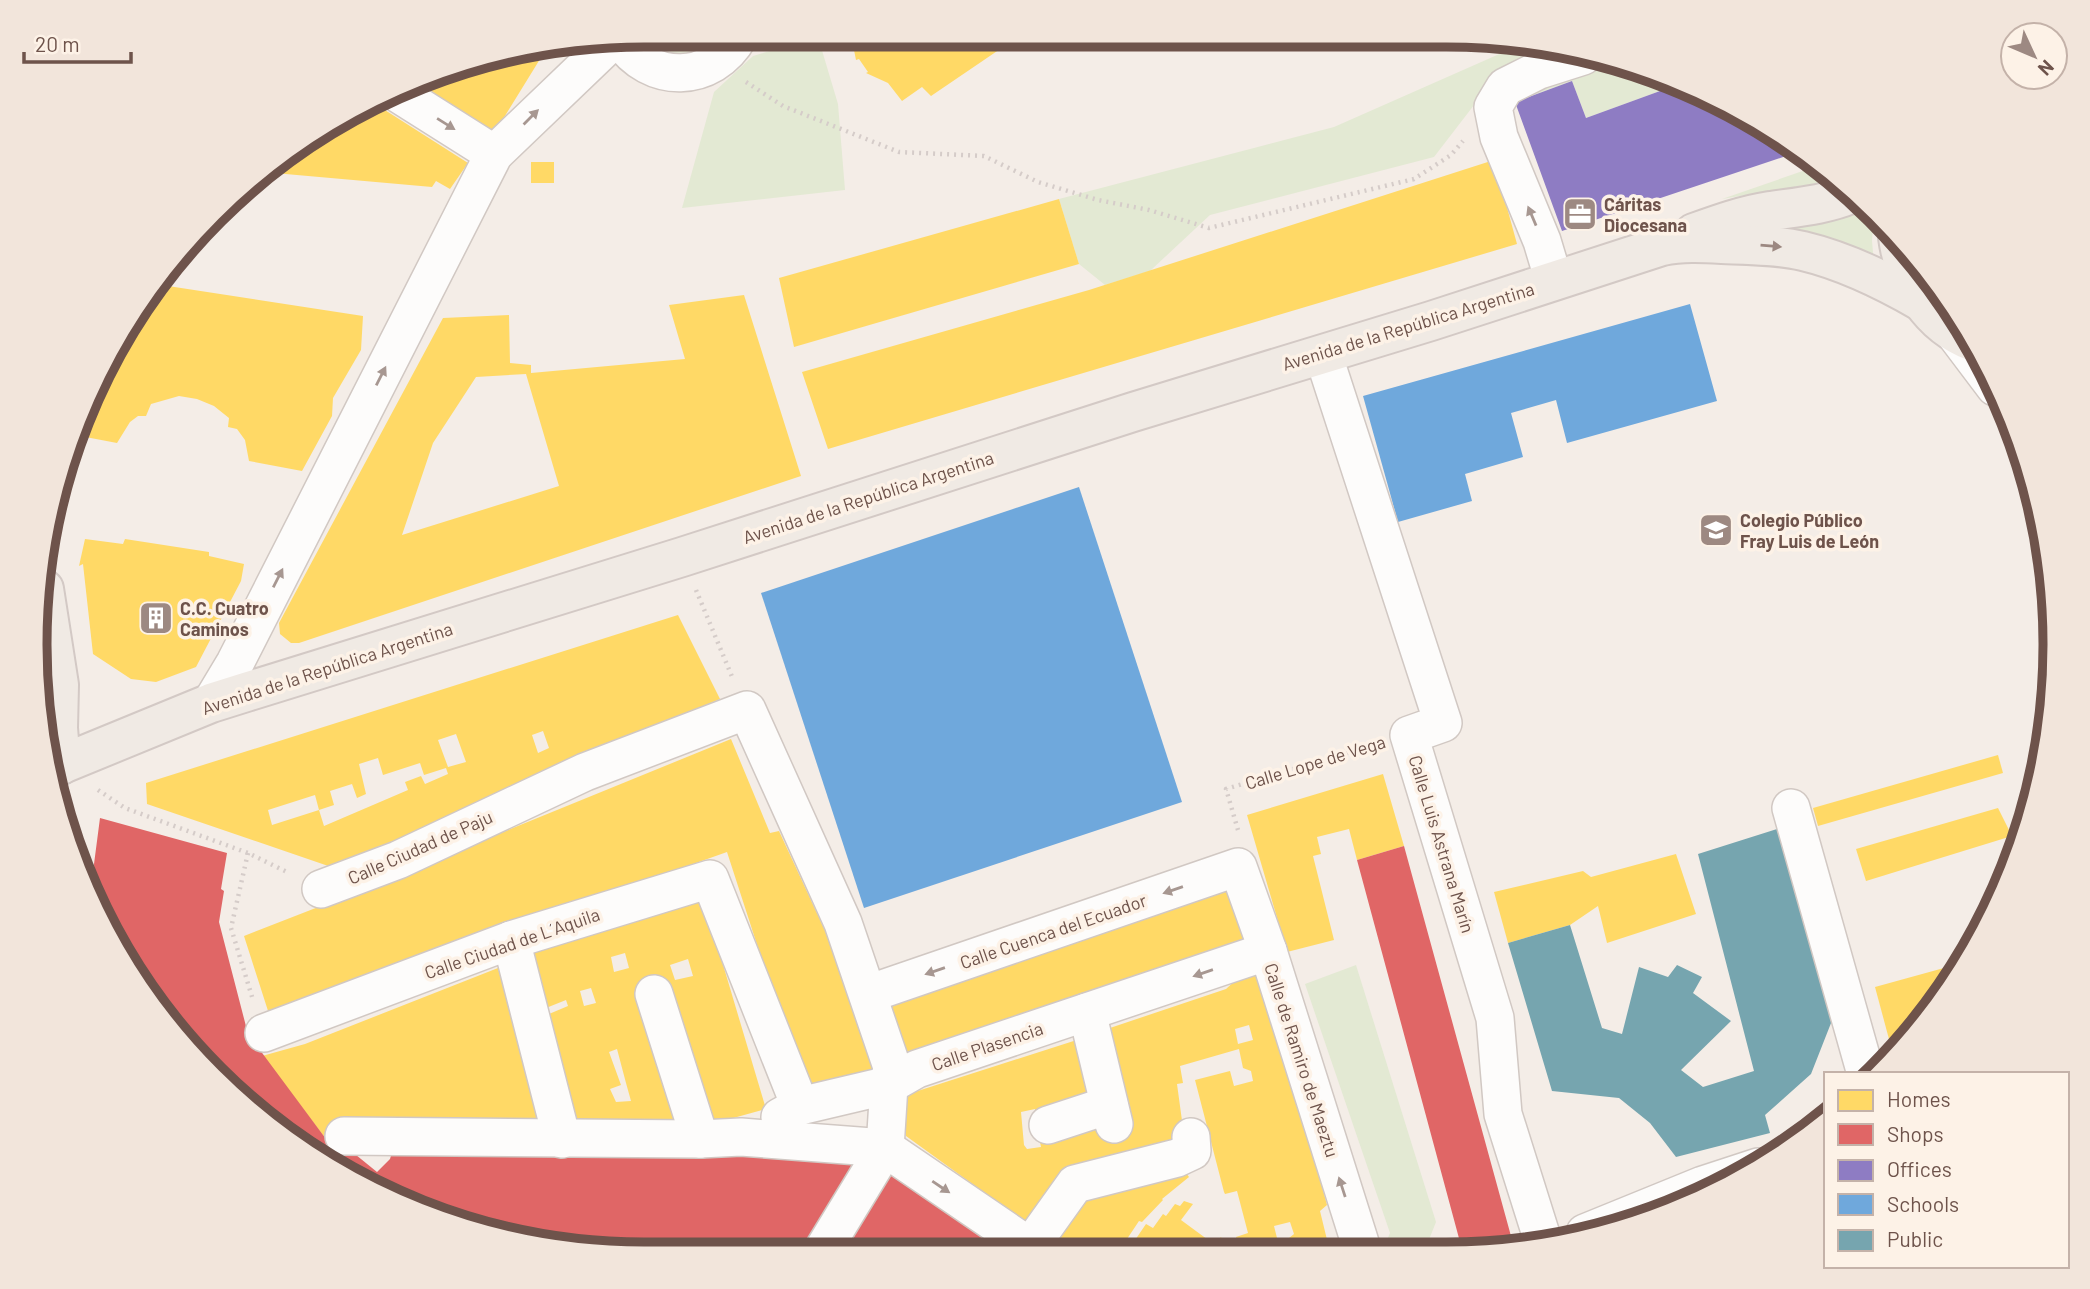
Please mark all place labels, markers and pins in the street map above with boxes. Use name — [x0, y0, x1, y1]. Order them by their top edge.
place label: Cáritas Diocesana — [1604, 193, 1687, 236]
office icon: Cáritas Diocesana — [1561, 195, 1599, 233]
place label: Colegio Público Fray Luis de León — [1740, 509, 1879, 552]
school or university icon: Colegio Público Fray Luis de León — [1697, 511, 1735, 549]
place label: C.C. Cuatro Caminos — [180, 597, 269, 640]
building icon: C.C. Cuatro Caminos — [137, 599, 175, 637]

